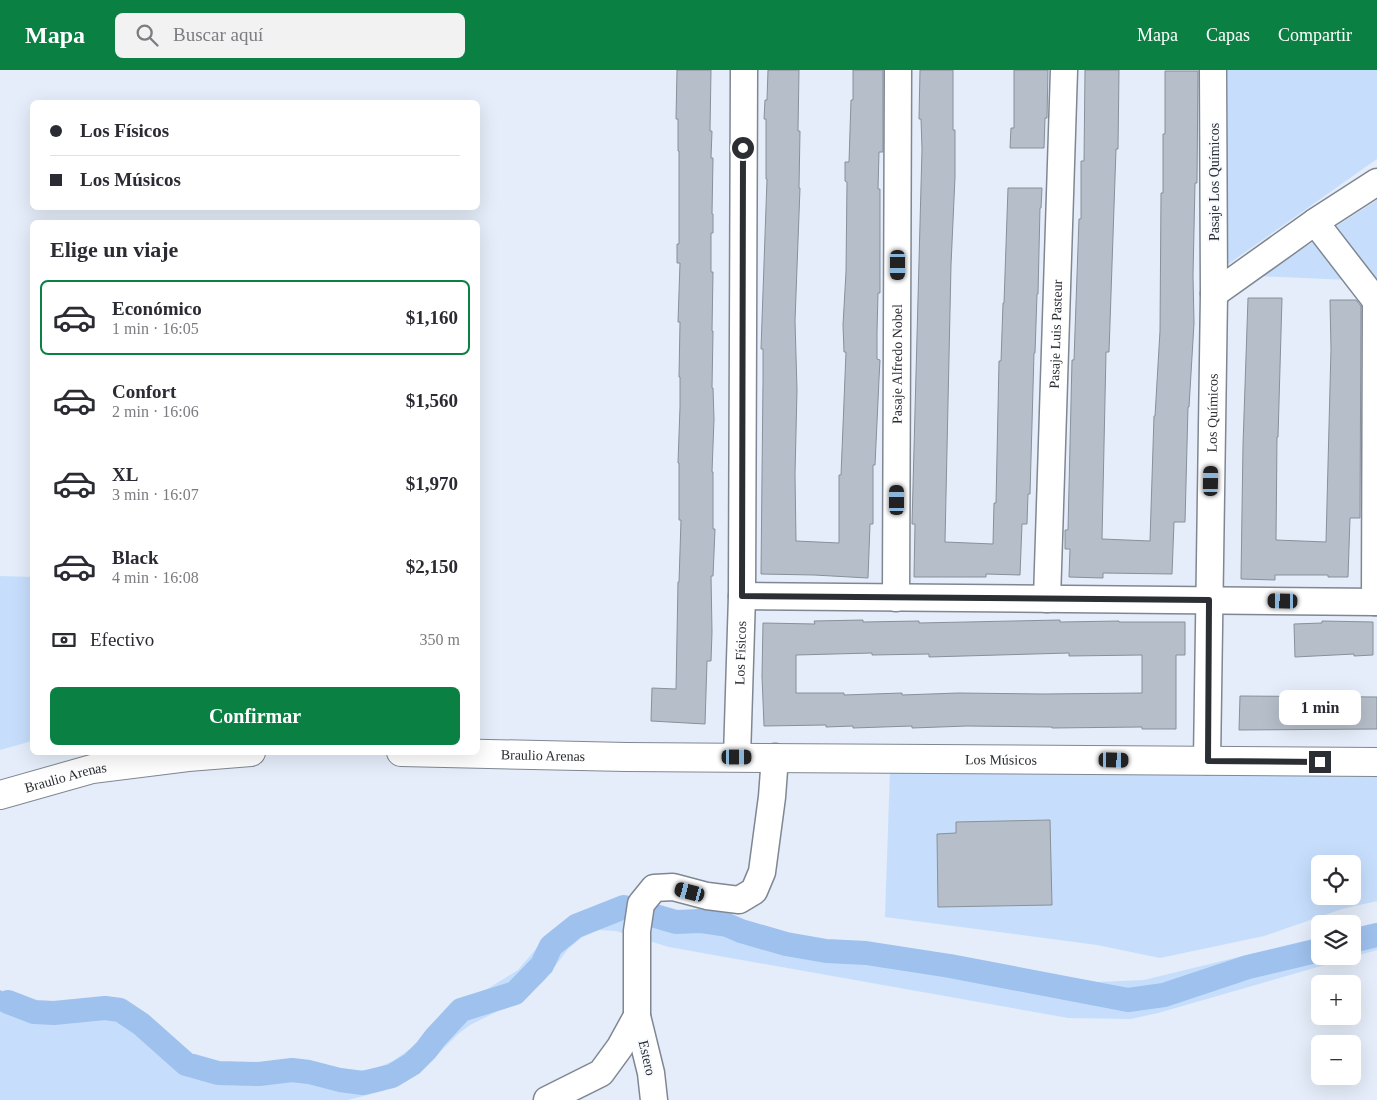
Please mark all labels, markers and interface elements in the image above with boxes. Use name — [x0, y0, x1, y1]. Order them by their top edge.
search box — [115, 13, 465, 58]
icon: search — [133, 21, 161, 49]
text: Mapa — [25, 22, 85, 48]
text: Buscar aquí — [173, 24, 263, 45]
text: Mapa — [1137, 25, 1178, 45]
text: Capas — [1206, 25, 1250, 45]
text: Compartir — [1278, 25, 1352, 45]
text: Los Físicos — [80, 120, 169, 141]
street label: Pasaje Los Químicos — [1207, 123, 1222, 241]
route start — [732, 137, 754, 159]
text: Los Músicos — [80, 169, 181, 190]
text: Elige un viaje — [50, 237, 178, 262]
car — [890, 250, 905, 280]
street label: Pasaje Luis Pasteur — [1046, 279, 1065, 389]
icon: car — [52, 295, 97, 340]
text: Económico — [112, 298, 202, 319]
street label: Pasaje Alfredo Nobel — [889, 304, 905, 424]
text: $1,160 — [406, 307, 458, 328]
text: 1 min · 16:05 — [112, 320, 199, 337]
street label: Los Químicos — [1204, 373, 1220, 453]
icon: car — [52, 378, 97, 423]
text: Confort — [112, 381, 176, 402]
text: $1,560 — [406, 390, 458, 411]
text: 2 min · 16:06 — [112, 403, 199, 420]
icon: car — [52, 461, 97, 506]
text: XL — [112, 464, 138, 485]
car — [1203, 466, 1218, 496]
text: $1,970 — [406, 473, 458, 494]
car — [889, 485, 904, 515]
text: 3 min · 16:07 — [112, 486, 199, 503]
icon: car — [52, 544, 97, 589]
text: Black — [112, 547, 158, 568]
text: $2,150 — [406, 556, 458, 577]
text: 4 min · 16:08 — [112, 569, 199, 586]
car — [1267, 593, 1298, 609]
street label: Los Físicos — [732, 621, 749, 685]
icon: cash — [50, 626, 78, 654]
text: Efectivo — [90, 629, 154, 650]
text: 350 m — [420, 631, 460, 648]
button: Confirmar — [50, 687, 460, 745]
callout: 1 min — [1279, 690, 1361, 724]
text: 1 min — [1301, 699, 1339, 716]
street label: Braulio Arenas — [501, 747, 585, 764]
car — [722, 750, 752, 765]
route end — [1309, 751, 1331, 773]
street label: Los Músicos — [965, 752, 1037, 767]
car — [1098, 752, 1129, 768]
street label: Braulio Arenas — [23, 760, 107, 795]
map controls — [1311, 855, 1361, 1085]
button: locate — [1311, 855, 1361, 905]
car — [673, 881, 706, 903]
button: layers — [1311, 915, 1361, 965]
button: + — [1311, 975, 1361, 1025]
button: − — [1311, 1035, 1361, 1085]
street label: Estero — [636, 1039, 658, 1077]

